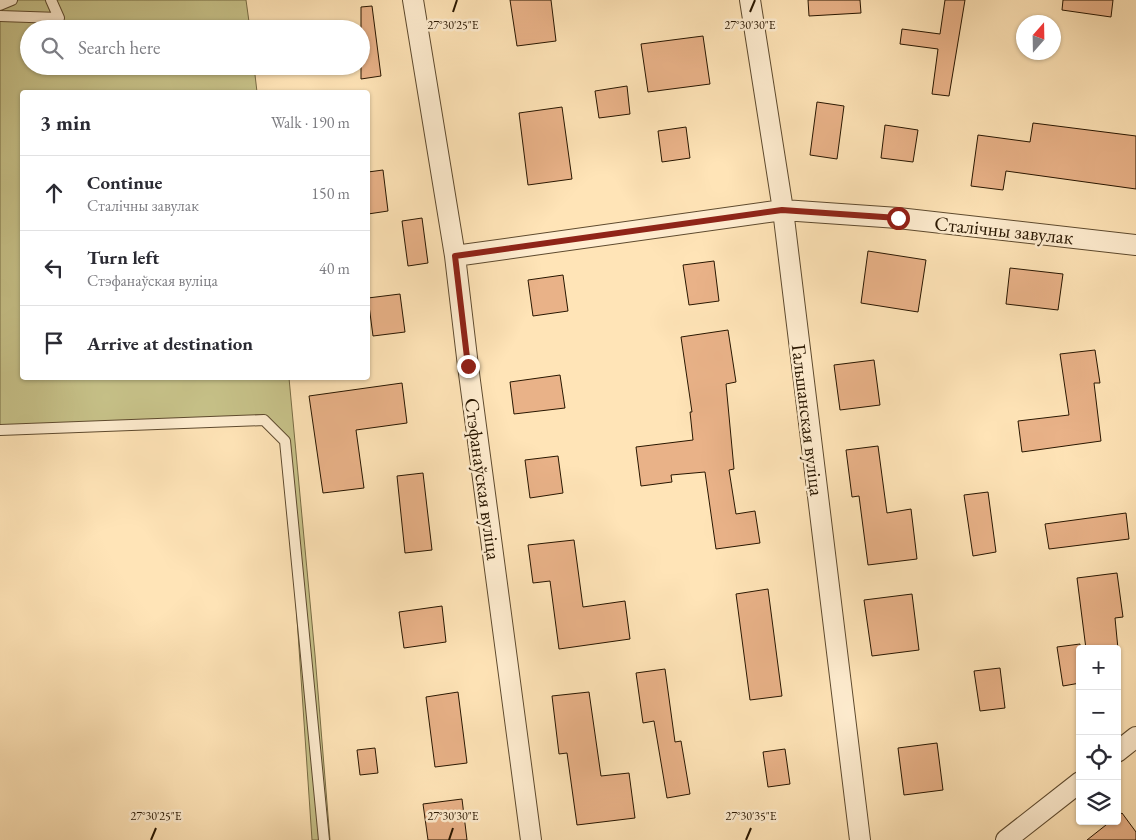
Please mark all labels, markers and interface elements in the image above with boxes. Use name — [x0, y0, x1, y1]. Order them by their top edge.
north arrow — [1016, 15, 1061, 60]
text: 27°30'25"E — [427, 17, 479, 33]
text: 27°30'30"E — [724, 17, 776, 33]
search box — [20, 20, 370, 75]
icon: search — [38, 34, 66, 62]
text: Search here — [78, 35, 160, 60]
text: 3 min — [40, 109, 91, 136]
text: Walk · 190 m — [271, 112, 350, 133]
text: Continue — [87, 170, 162, 195]
icon: ahead — [40, 179, 68, 207]
text: 150 m — [311, 183, 350, 204]
text: Сталічны завулак — [87, 195, 199, 216]
route start — [887, 207, 910, 230]
street label: Сталічны завулак — [933, 210, 1075, 250]
text: Turn left — [87, 245, 159, 270]
icon: left — [40, 254, 68, 282]
text: 40 m — [319, 258, 350, 279]
text: Стэфанаўская вуліца — [87, 270, 218, 291]
icon: arrive — [40, 329, 68, 357]
text: Arrive at destination — [87, 331, 253, 356]
street label: Гальшанская вуліца — [786, 342, 830, 498]
route end — [457, 355, 480, 378]
street label: Стэфанаўская вуліца — [459, 396, 507, 562]
map controls — [1076, 645, 1121, 825]
button: + — [1076, 645, 1121, 690]
button: − — [1076, 690, 1121, 735]
button: locate — [1076, 735, 1121, 780]
button: layers — [1076, 780, 1121, 825]
text: 27°30'25"E — [130, 808, 182, 824]
text: 27°30'30"E — [427, 808, 479, 824]
text: 27°30'35"E — [725, 808, 777, 824]

